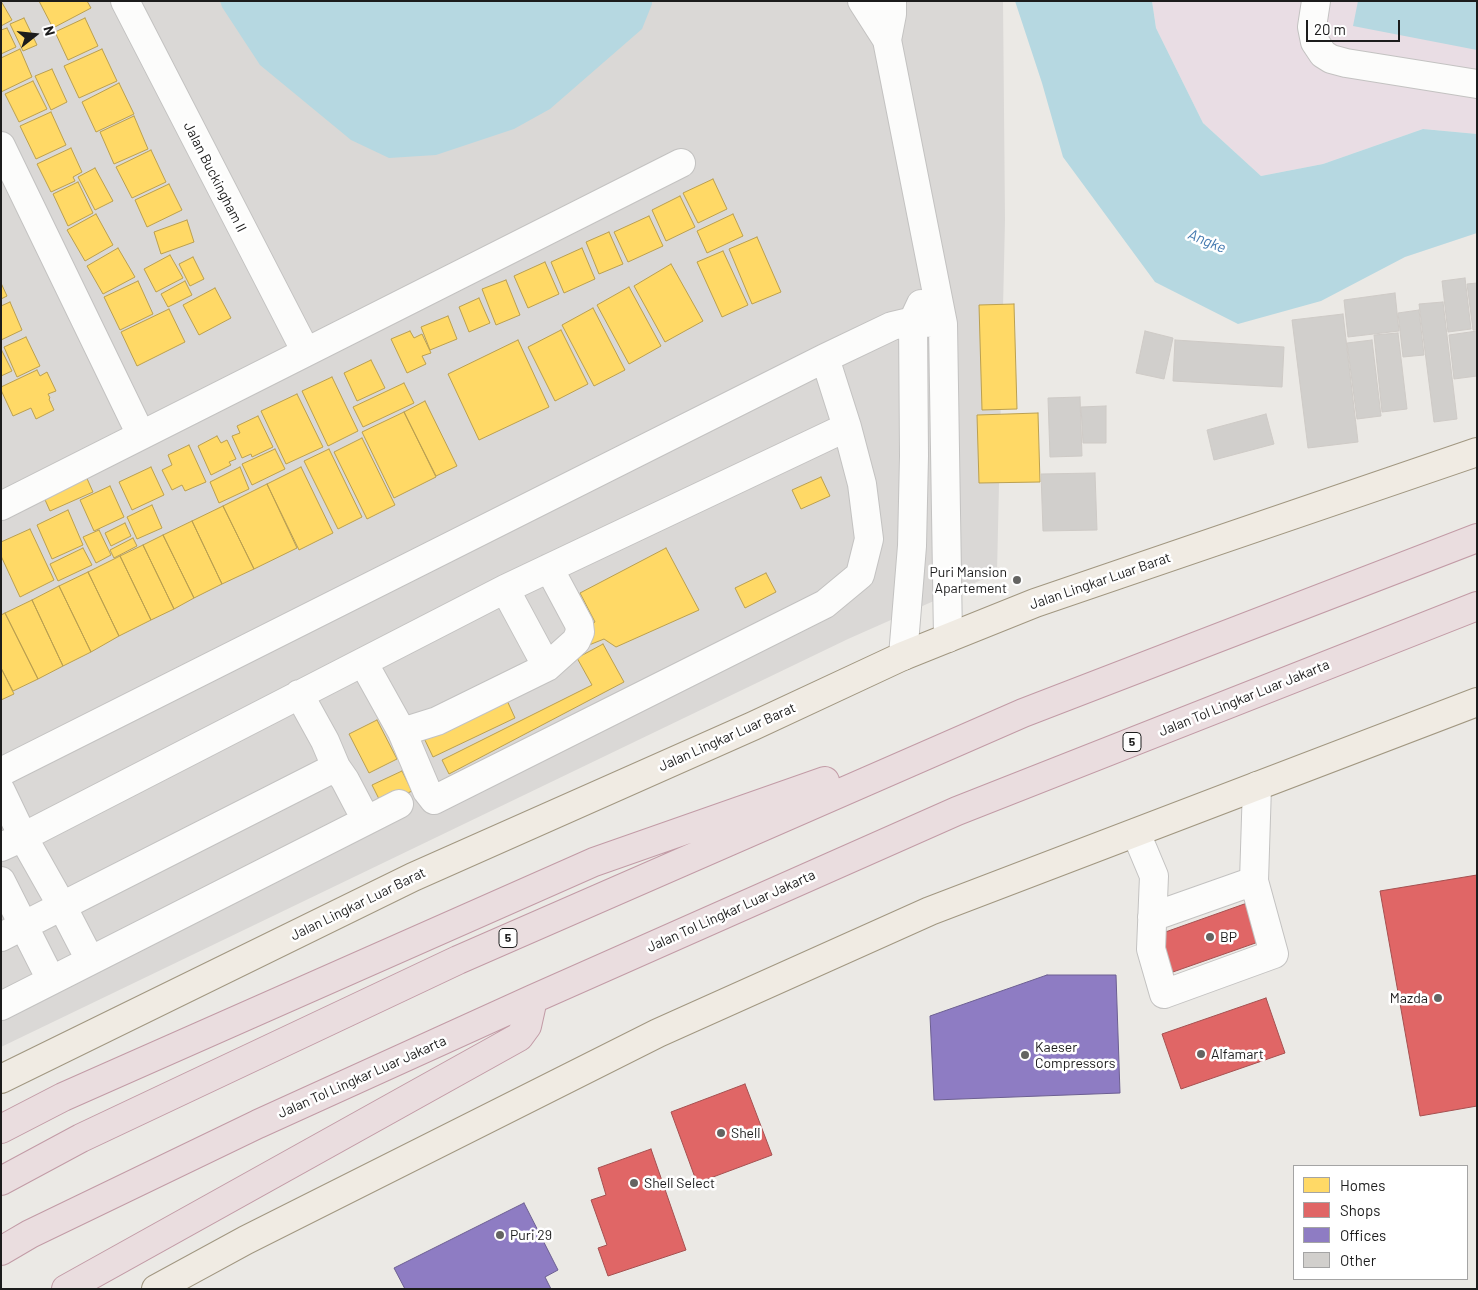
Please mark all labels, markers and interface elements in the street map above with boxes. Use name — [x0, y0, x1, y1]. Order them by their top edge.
north arrow — [10, 10, 60, 60]
scale bar — [1308, 10, 1402, 42]
text: 20 m — [1314, 20, 1346, 38]
text: N — [40, 24, 59, 38]
street label: Jalan Buckingham II — [180, 119, 250, 235]
water label: Angke — [1185, 225, 1229, 257]
street label: Jalan Lingkar Luar Barat — [1027, 549, 1173, 613]
place label: Puri Mansion Apartement — [930, 564, 1007, 596]
marker: Puri Mansion Apartement — [1011, 574, 1023, 586]
street label: Jalan Tol Lingkar Luar Jakarta — [1156, 656, 1332, 740]
street label: Jalan Lingkar Luar Barat — [656, 699, 798, 775]
road number: 5 — [1123, 732, 1141, 752]
street label: Jalan Lingkar Luar Barat — [288, 864, 428, 944]
street label: Jalan Tol Lingkar Luar Jakarta — [644, 866, 818, 956]
road number: 5 — [499, 928, 517, 948]
place label: BP — [1220, 929, 1237, 945]
marker: BP — [1204, 931, 1216, 943]
place label: Mazda — [1390, 990, 1428, 1006]
marker: Mazda — [1432, 992, 1444, 1004]
street label: Jalan Tol Lingkar Luar Jakarta — [275, 1032, 449, 1122]
place label: Kaeser Compressors — [1035, 1039, 1115, 1072]
place label: Alfamart — [1211, 1046, 1264, 1062]
marker: Alfamart — [1195, 1048, 1207, 1060]
marker: Kaeser Compressors — [1019, 1049, 1031, 1061]
place label: Shell — [731, 1125, 761, 1141]
marker: Shell — [715, 1127, 727, 1139]
legend — [1293, 1165, 1468, 1280]
place label: Shell Select — [644, 1175, 715, 1191]
text: Homes — [1340, 1176, 1385, 1194]
marker: Shell Select — [628, 1177, 640, 1189]
text: Shops — [1340, 1201, 1380, 1219]
text: Offices — [1340, 1226, 1386, 1244]
place label: Puri 29 — [510, 1227, 552, 1243]
marker: Puri 29 — [494, 1229, 506, 1241]
text: Other — [1340, 1251, 1376, 1269]

